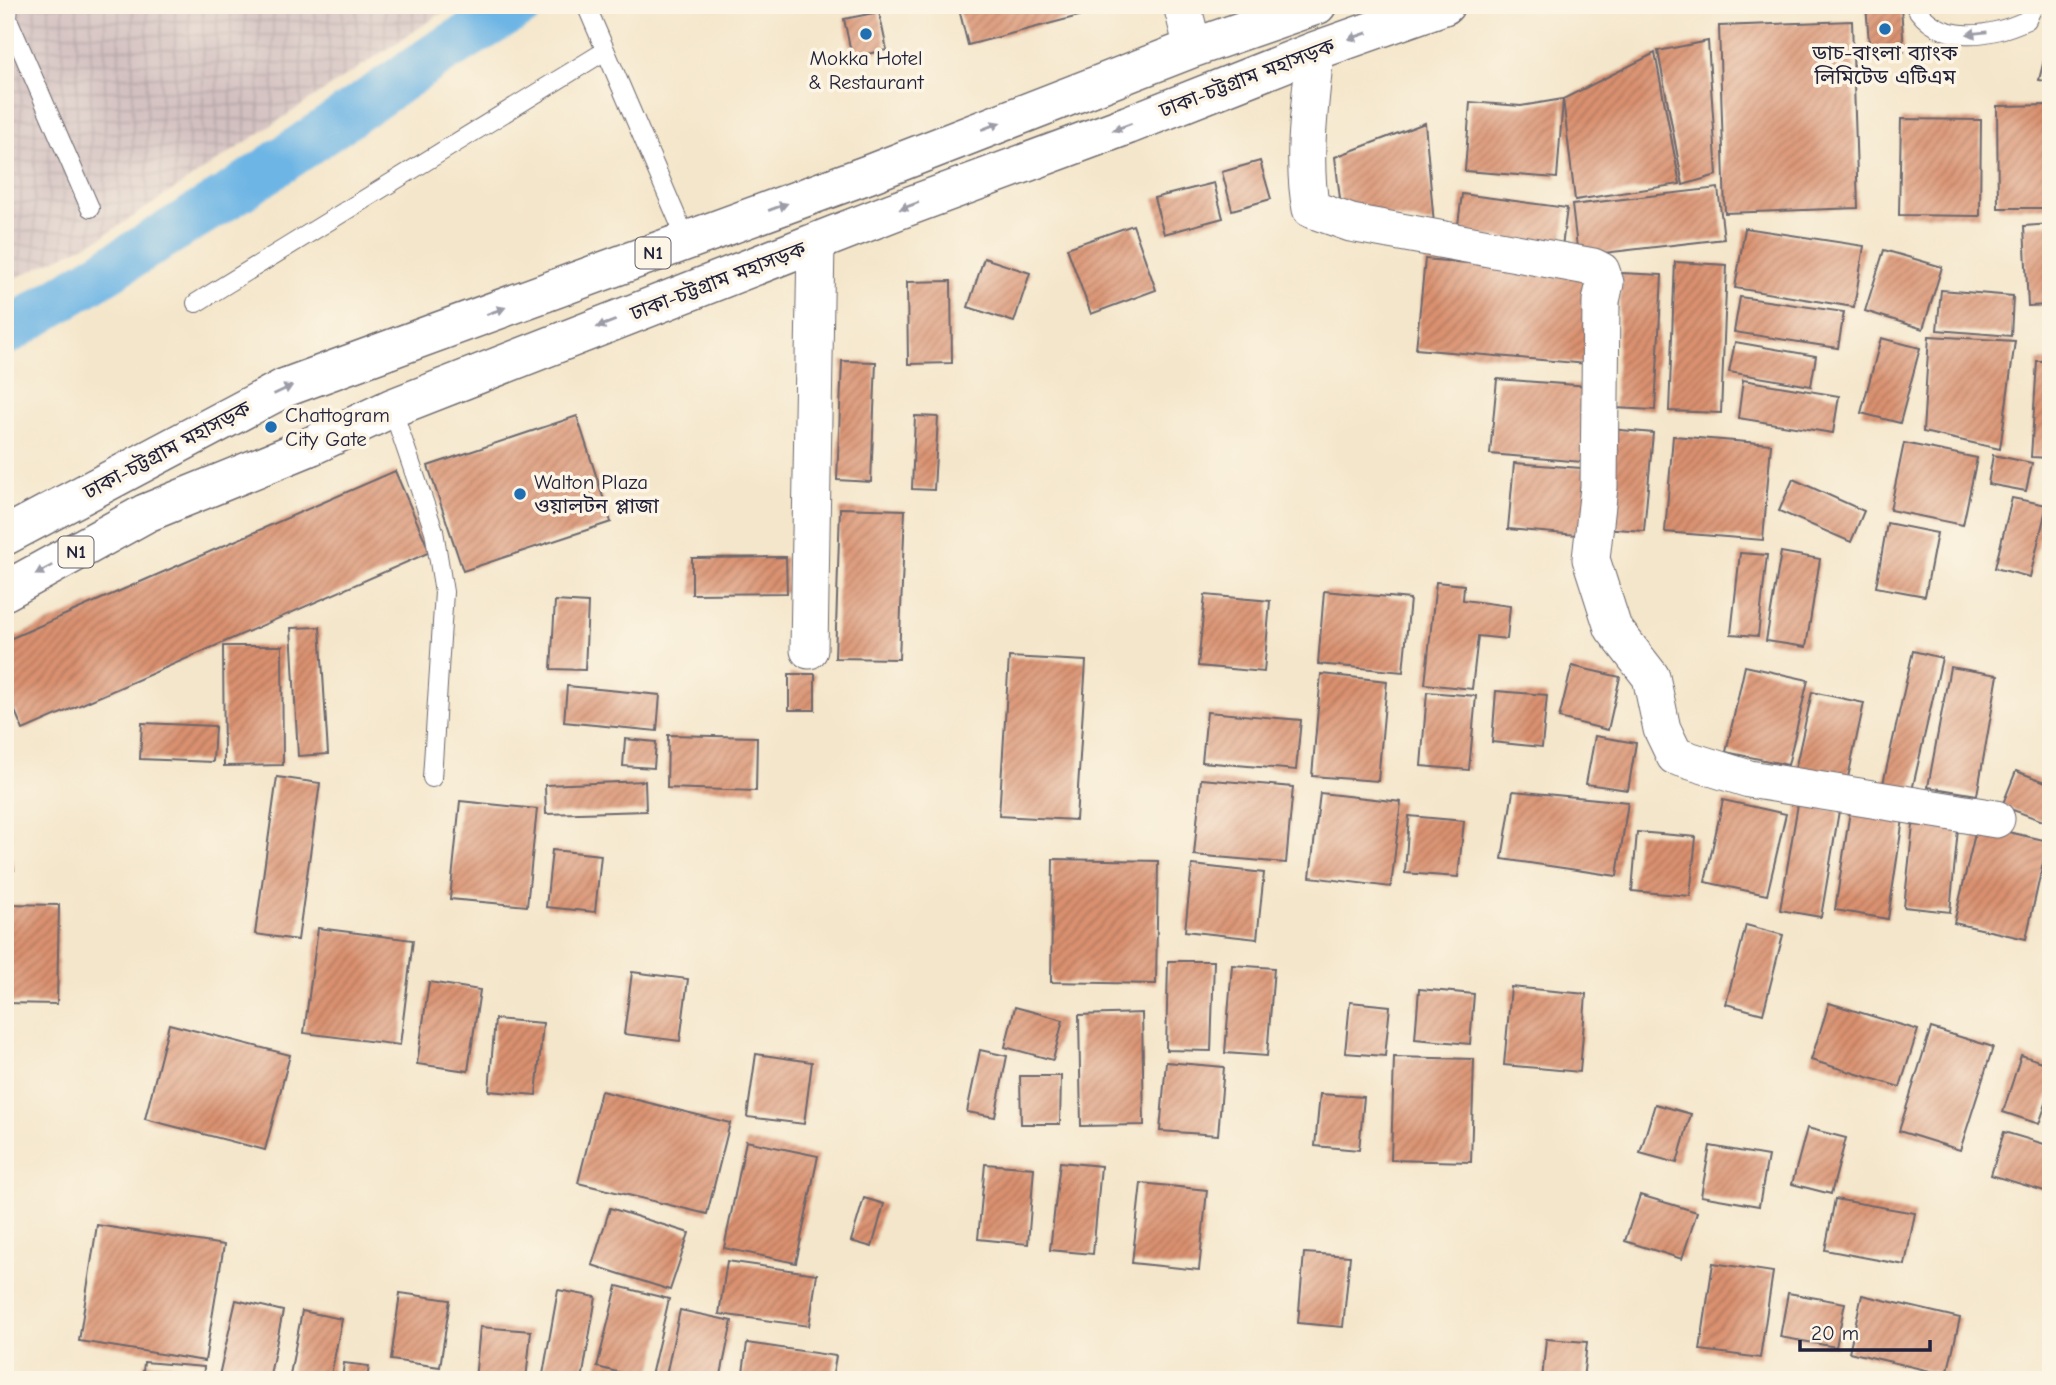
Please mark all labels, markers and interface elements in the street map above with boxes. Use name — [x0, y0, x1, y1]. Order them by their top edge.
marker: ডাচ-বাংলা ব্যাংক লিমিটেড এটিএম — [1877, 21, 1893, 37]
marker: Mokka Hotel & Restaurant — [858, 26, 874, 42]
one-way arrow — [1966, 28, 1988, 39]
one-way arrow — [1347, 31, 1368, 42]
street label: ঢাকা-চট্টগ্রাম মহাসড়ক — [1155, 33, 1339, 123]
place label: ডাচ-বাংলা ব্যাংক লিমিটেড এটিএম — [1811, 41, 1959, 89]
place label: Mokka Hotel & Restaurant — [808, 46, 925, 94]
one-way arrow — [981, 121, 1002, 132]
one-way arrow — [1112, 121, 1133, 132]
one-way arrow — [768, 201, 789, 212]
one-way arrow — [899, 201, 920, 212]
street label: ঢাকা-চট্টগ্রাম মহাসড়ক — [626, 236, 810, 326]
road number: N1 — [636, 238, 670, 268]
one-way arrow — [485, 305, 506, 316]
one-way arrow — [595, 319, 616, 330]
one-way arrow — [272, 384, 293, 395]
street label: ঢাকা-চট্টগ্রাম মহাসড়ক — [78, 395, 256, 505]
place label: Chattogram City Gate — [285, 403, 390, 451]
marker: Chattogram City Gate — [263, 419, 279, 435]
place label: Walton Plaza ওয়ালটন প্লাজা — [534, 470, 659, 518]
marker: Walton Plaza ওয়ালটন প্লাজা — [512, 486, 528, 502]
road number: N1 — [58, 537, 94, 568]
one-way arrow — [34, 564, 53, 576]
scale bar — [1800, 1308, 1930, 1352]
text: 20 m — [1811, 1321, 1859, 1345]

